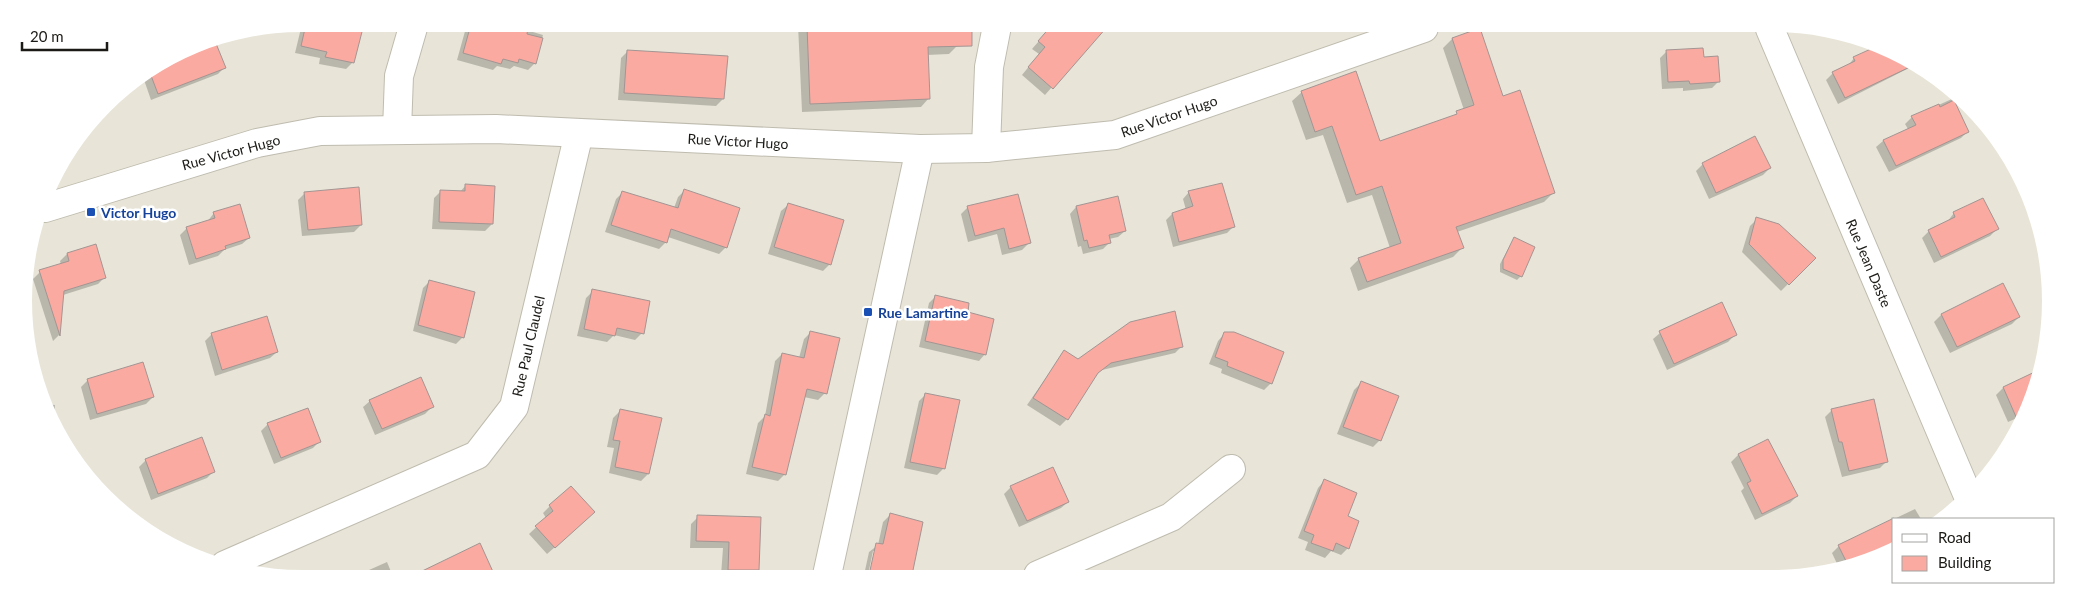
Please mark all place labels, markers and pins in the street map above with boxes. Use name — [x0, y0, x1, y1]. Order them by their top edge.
place label: Victor Hugo — [100, 204, 176, 221]
marker: Victor Hugo — [85, 206, 97, 218]
place label: Rue Lamartine — [878, 304, 969, 321]
marker: Rue Lamartine — [862, 306, 874, 318]

